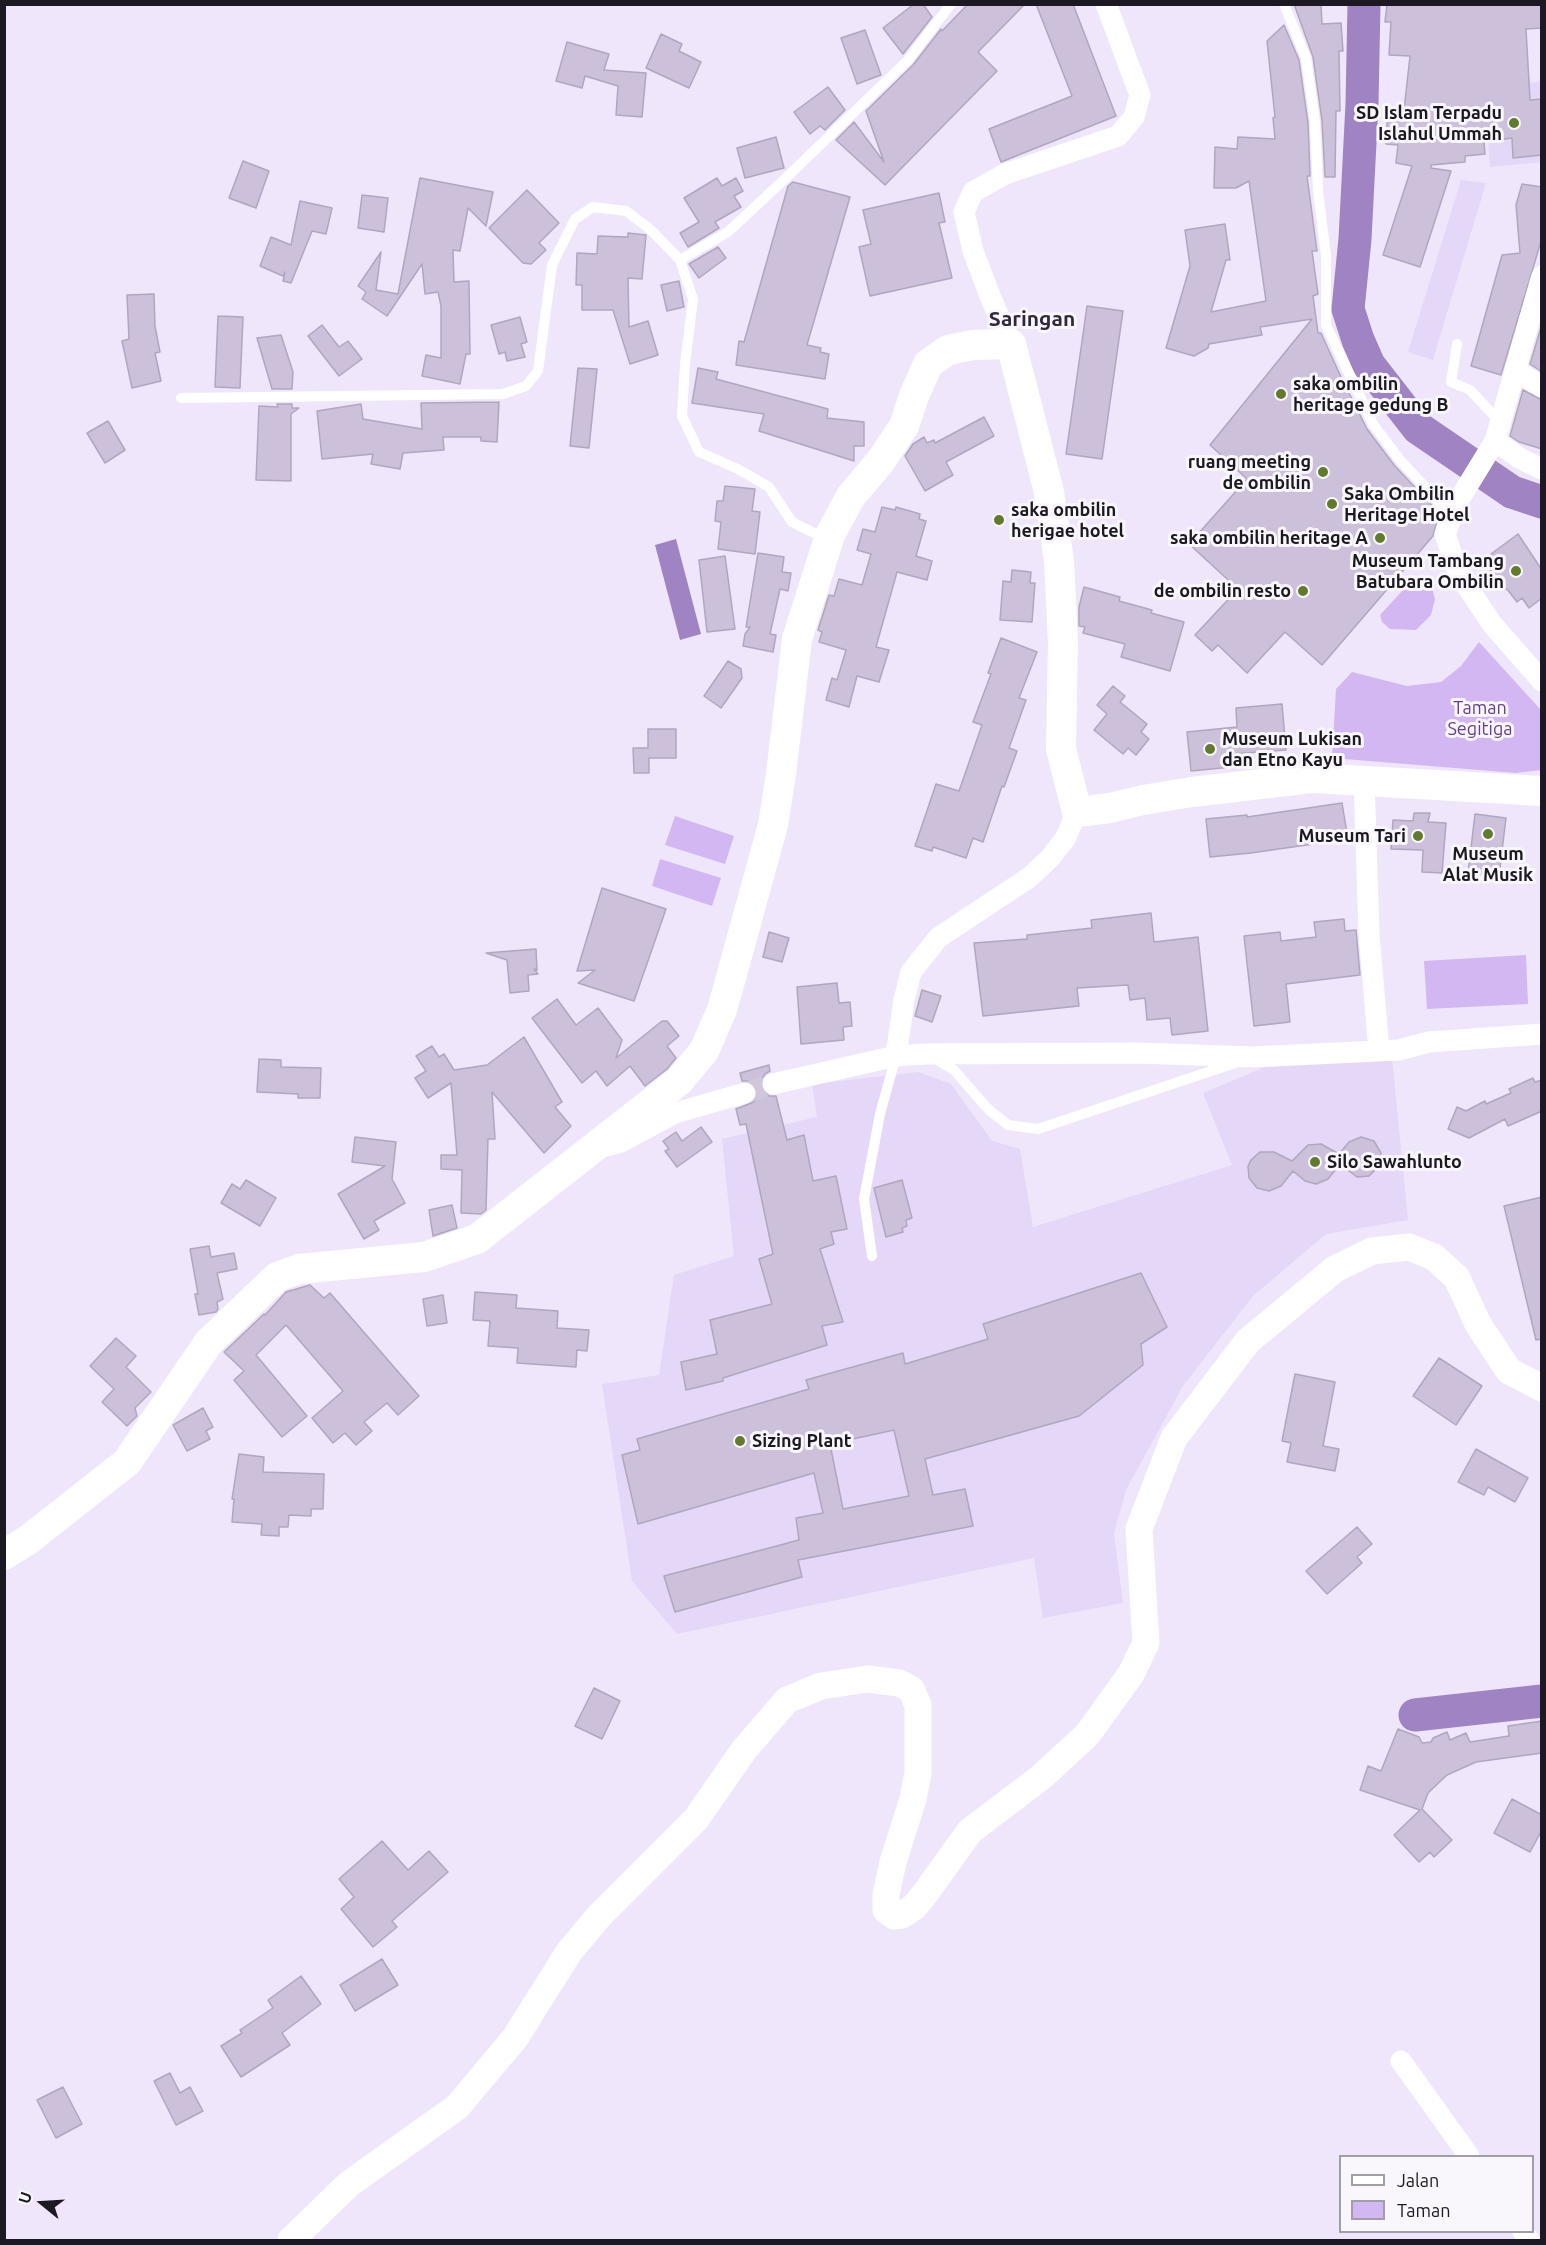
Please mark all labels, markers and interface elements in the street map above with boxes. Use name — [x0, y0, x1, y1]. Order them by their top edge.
place label: SD Islam Terpadu Islahul Ummah — [1356, 102, 1502, 144]
marker: SD Islam Terpadu Islahul Ummah — [1507, 116, 1521, 130]
district label: Saringan — [989, 306, 1075, 332]
place label: saka ombilin heritage gedung B — [1293, 373, 1448, 416]
marker: saka ombilin heritage gedung B — [1274, 387, 1288, 401]
place label: ruang meeting de ombilin — [1188, 451, 1311, 494]
marker: ruang meeting de ombilin — [1316, 465, 1330, 479]
place label: Saka Ombilin Heritage Hotel — [1344, 483, 1469, 526]
marker: Saka Ombilin Heritage Hotel — [1325, 497, 1339, 511]
place label: saka ombilin herigae hotel — [1011, 499, 1124, 542]
marker: saka ombilin herigae hotel — [992, 513, 1006, 527]
place label: saka ombilin heritage A — [1170, 527, 1368, 549]
marker: saka ombilin heritage A — [1373, 531, 1387, 545]
place label: Museum Tambang Batubara Ombilin — [1352, 550, 1504, 592]
marker: Museum Tambang Batubara Ombilin — [1509, 564, 1523, 578]
place label: de ombilin resto — [1154, 580, 1291, 602]
marker: de ombilin resto — [1296, 584, 1310, 598]
park label: Taman Segitiga — [1447, 697, 1513, 740]
place label: Museum Lukisan dan Etno Kayu — [1222, 728, 1362, 771]
marker: Museum Lukisan dan Etno Kayu — [1203, 742, 1217, 756]
place label: Museum Tari — [1298, 825, 1406, 847]
marker: Museum Alat Musik — [1481, 827, 1495, 841]
marker: Museum Tari — [1411, 829, 1425, 843]
place label: Museum Alat Musik — [1443, 843, 1533, 886]
place label: Silo Sawahlunto — [1327, 1151, 1462, 1173]
marker: Silo Sawahlunto — [1308, 1155, 1322, 1169]
place label: Sizing Plant — [752, 1430, 852, 1452]
marker: Sizing Plant — [733, 1434, 747, 1448]
legend — [1339, 2155, 1534, 2233]
text: Jalan — [1397, 2170, 1439, 2190]
north arrow — [12, 2173, 72, 2233]
text: U — [15, 2189, 35, 2206]
text: Taman — [1397, 2200, 1451, 2220]

